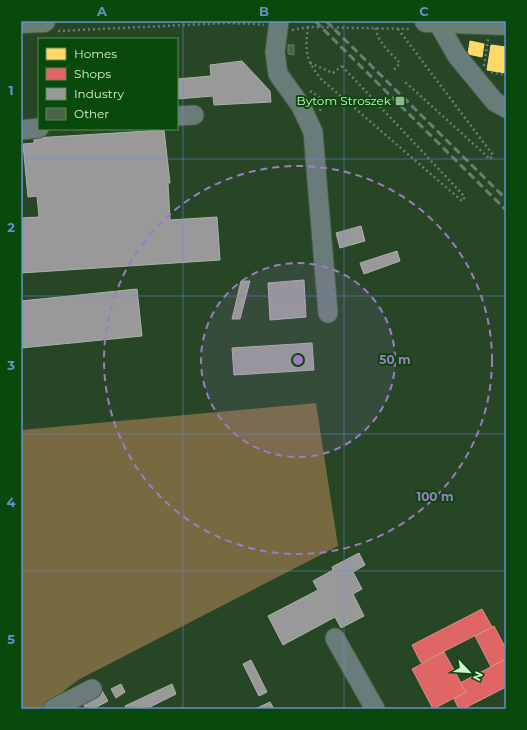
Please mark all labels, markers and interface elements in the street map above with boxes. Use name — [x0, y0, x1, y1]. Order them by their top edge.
text: A — [96, 3, 108, 19]
text: B — [259, 3, 269, 19]
text: C — [419, 3, 429, 19]
legend — [38, 38, 178, 130]
text: Homes — [74, 46, 117, 61]
text: Shops — [74, 66, 111, 81]
text: 1 — [8, 82, 14, 98]
text: Industry — [74, 86, 124, 101]
place label: Bytom Stroszek — [297, 93, 392, 108]
marker: Bytom Stroszek — [394, 95, 406, 107]
text: Other — [74, 106, 109, 121]
text: 2 — [7, 219, 15, 235]
text: 50 m — [379, 352, 411, 367]
centre of rings — [291, 353, 305, 367]
text: 3 — [6, 357, 15, 373]
text: 100 m — [417, 489, 453, 504]
text: 4 — [7, 494, 16, 510]
text: 5 — [7, 631, 15, 647]
north arrow — [449, 652, 489, 692]
text: N — [470, 669, 486, 683]

